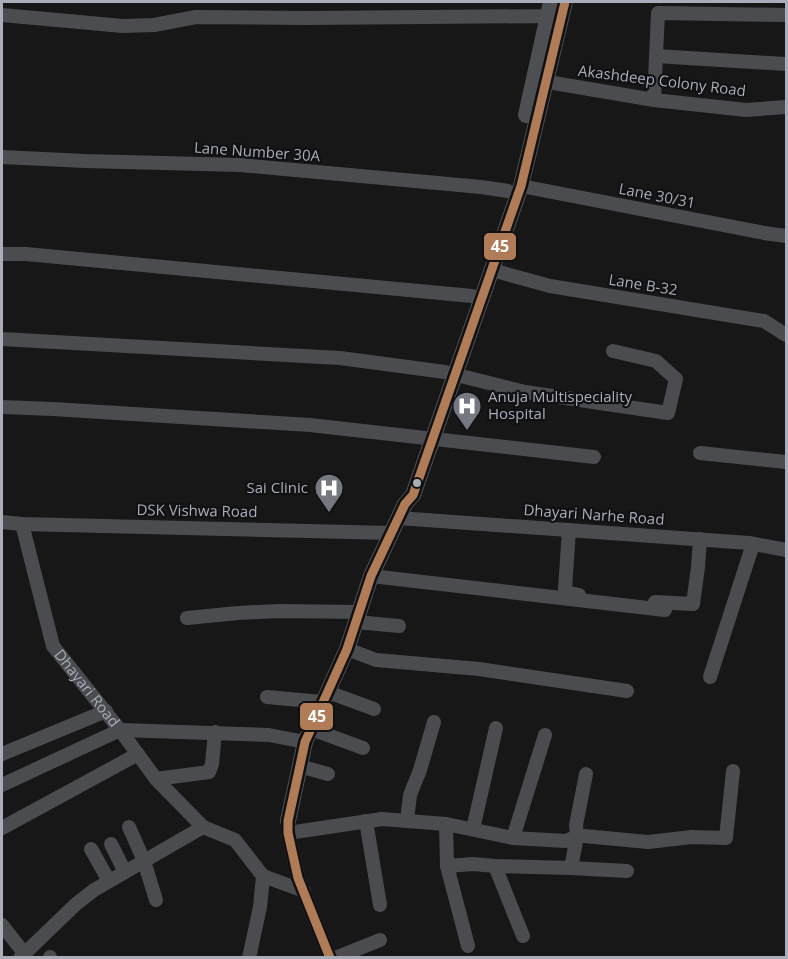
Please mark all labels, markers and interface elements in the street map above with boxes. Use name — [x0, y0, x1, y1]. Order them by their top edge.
street label: Akashdeep Colony Road — [577, 60, 747, 100]
street label: Lane Number 30A — [193, 137, 321, 165]
street label: Lane 30/31 — [617, 178, 697, 212]
line badge: 45 — [483, 232, 517, 261]
text: 45 — [491, 235, 509, 257]
street label: Lane B-32 — [607, 269, 679, 299]
place label: Anuja Multispeciality Hospital — [488, 386, 632, 423]
hospital icon: Anuja Multispeciality Hospital — [451, 390, 483, 432]
hospital icon: Sai Clinic — [313, 472, 345, 514]
place label: Sai Clinic — [247, 477, 308, 497]
unlabelled marker — [411, 477, 423, 489]
street label: DSK Vishwa Road — [136, 499, 258, 521]
street label: Dhayari Narhe Road — [523, 499, 665, 529]
street label: Dhayari Road — [50, 645, 125, 731]
line badge: 45 — [299, 702, 334, 731]
text: 45 — [308, 705, 326, 727]

